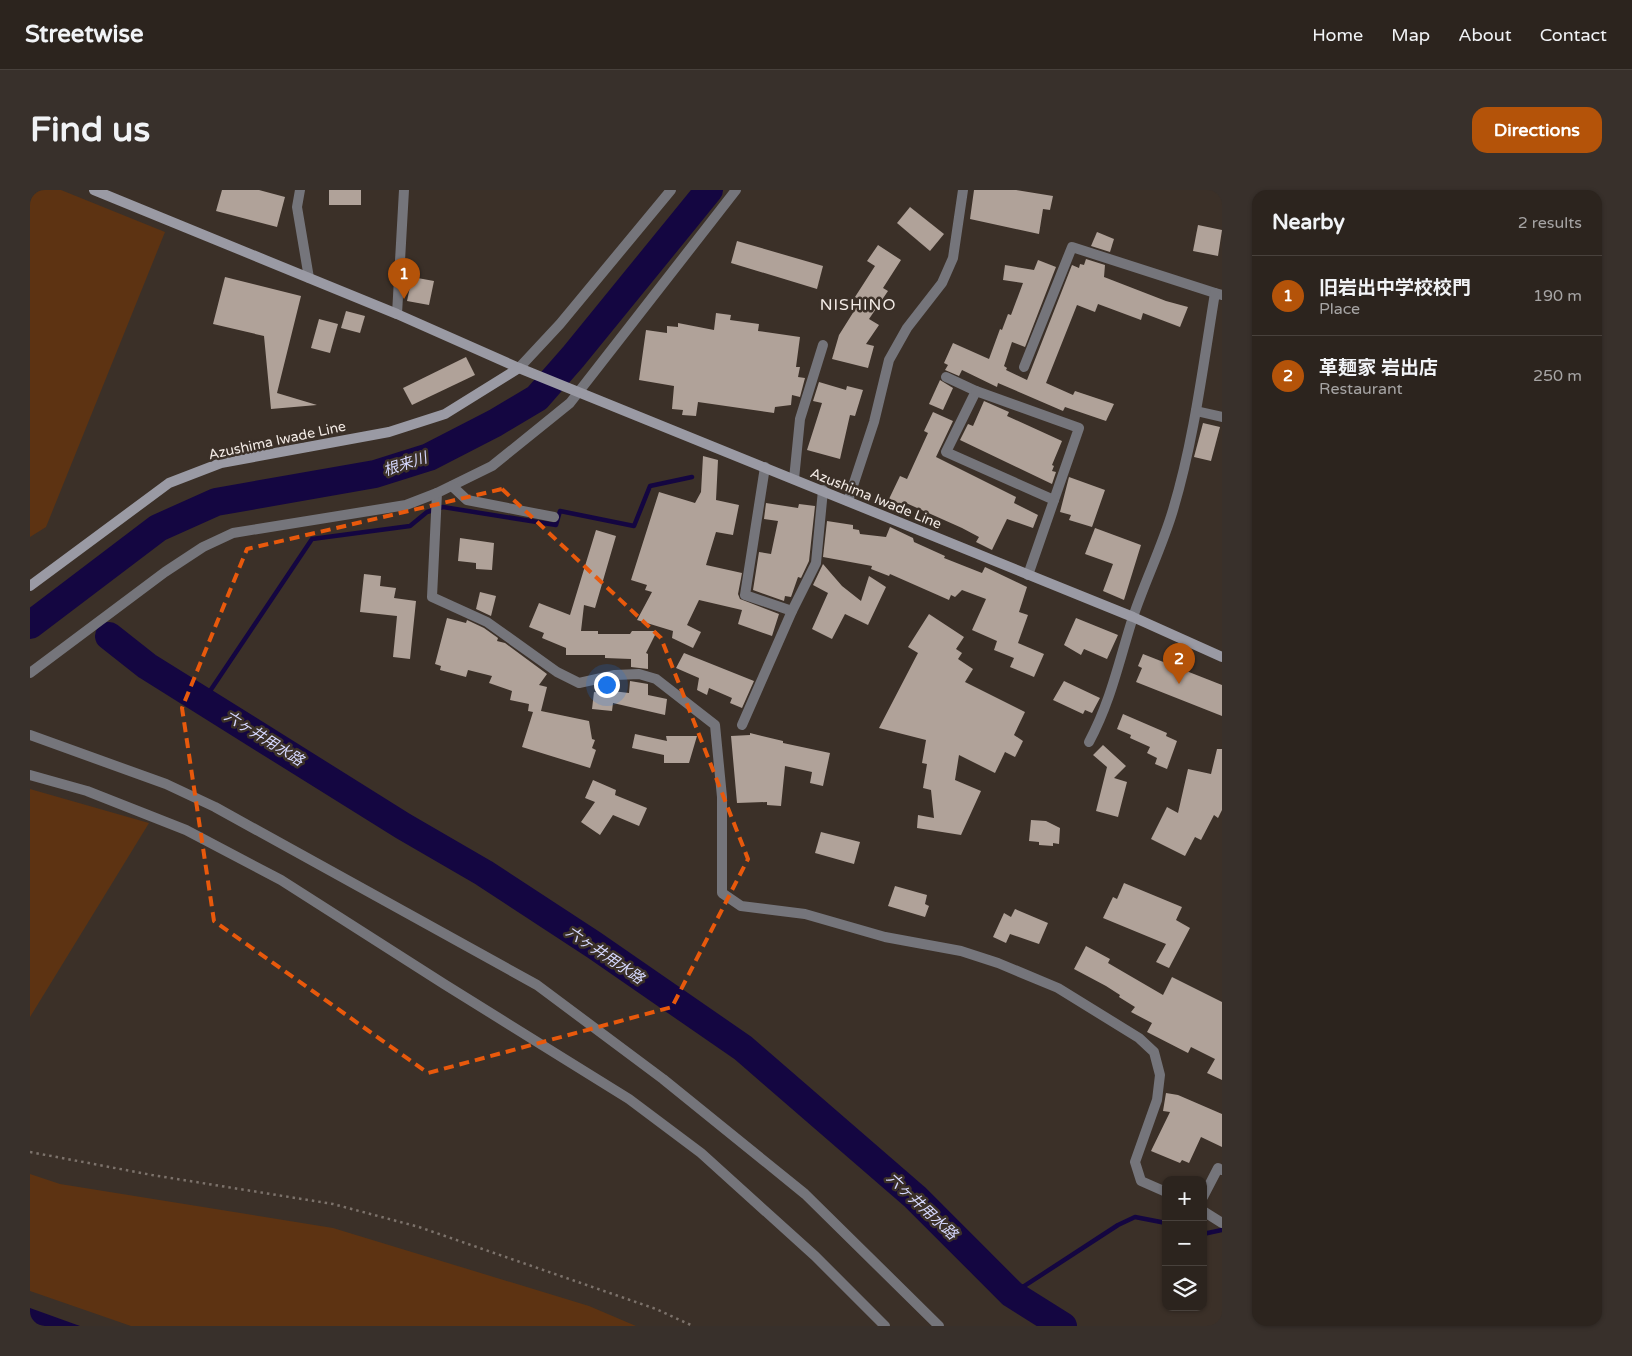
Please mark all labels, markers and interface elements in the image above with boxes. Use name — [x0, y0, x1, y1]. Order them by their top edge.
text: Streetwise — [25, 20, 144, 49]
text: Home — [1312, 24, 1363, 46]
text: Map — [1391, 24, 1430, 46]
text: About — [1458, 24, 1512, 46]
text: Contact — [1540, 24, 1607, 46]
button: Directions — [1472, 107, 1602, 153]
text: Find us — [30, 109, 150, 151]
text: Nearby — [1272, 210, 1345, 235]
text: 2 results — [1518, 213, 1582, 233]
pin: 1 — [388, 258, 420, 299]
text: 旧岩出中学校校門 — [1319, 277, 1471, 299]
text: 1 — [1283, 286, 1293, 306]
text: 190 m — [1533, 286, 1582, 306]
district label: NISHINO — [820, 295, 896, 315]
text: Place — [1319, 299, 1360, 319]
text: 革麺家 岩出店 — [1319, 357, 1438, 379]
text: 2 — [1283, 366, 1293, 386]
text: 250 m — [1533, 366, 1582, 386]
text: Restaurant — [1319, 379, 1403, 399]
street label: Azushima Iwade Line — [207, 418, 347, 463]
water label: 根来川 — [381, 448, 431, 480]
street label: Azushima Iwade Line — [808, 464, 944, 533]
pin: 2 — [1163, 643, 1195, 684]
your location — [594, 672, 620, 698]
water label: 六ヶ井用水路 — [221, 707, 309, 771]
water label: 六ヶ井用水路 — [563, 922, 649, 989]
water label: 六ヶ井用水路 — [883, 1169, 963, 1245]
map controls — [1162, 1176, 1207, 1311]
button: + — [1162, 1176, 1207, 1221]
button: − — [1162, 1221, 1207, 1266]
button: layers — [1162, 1266, 1207, 1311]

